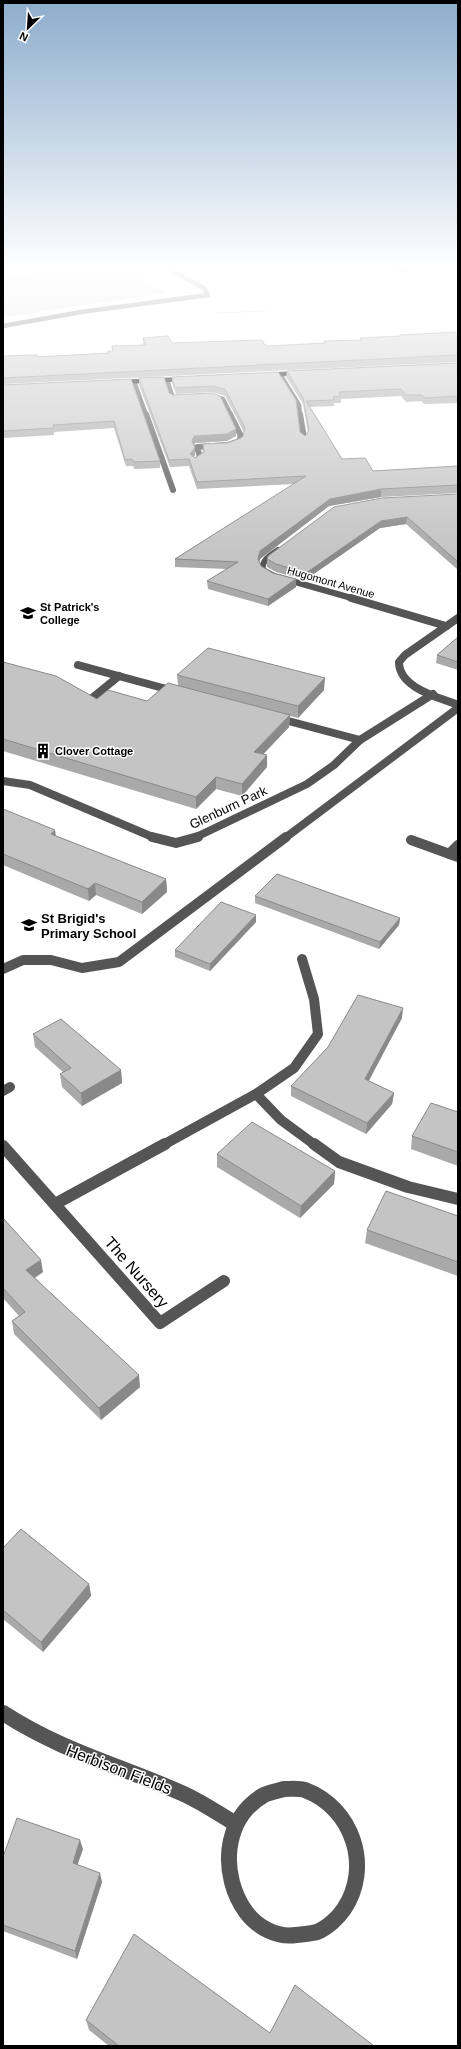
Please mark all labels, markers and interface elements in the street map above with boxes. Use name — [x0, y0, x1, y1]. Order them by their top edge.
north arrow — [8, 8, 48, 48]
text: N — [18, 30, 30, 44]
street label: Hugomont Avenue — [286, 564, 376, 600]
place label: St Patrick's College — [40, 601, 99, 626]
school or university icon: St Patrick's College — [19, 604, 37, 622]
building icon: Clover Cottage — [34, 742, 52, 760]
place label: Clover Cottage — [55, 745, 133, 757]
street label: Glenburn Park — [187, 783, 270, 832]
place label: St Brigid's Primary School — [41, 911, 136, 941]
school or university icon: St Brigid's Primary School — [20, 916, 38, 934]
street label: The Nursery — [101, 1234, 172, 1311]
street label: Herbison Fields — [64, 1742, 174, 1797]

